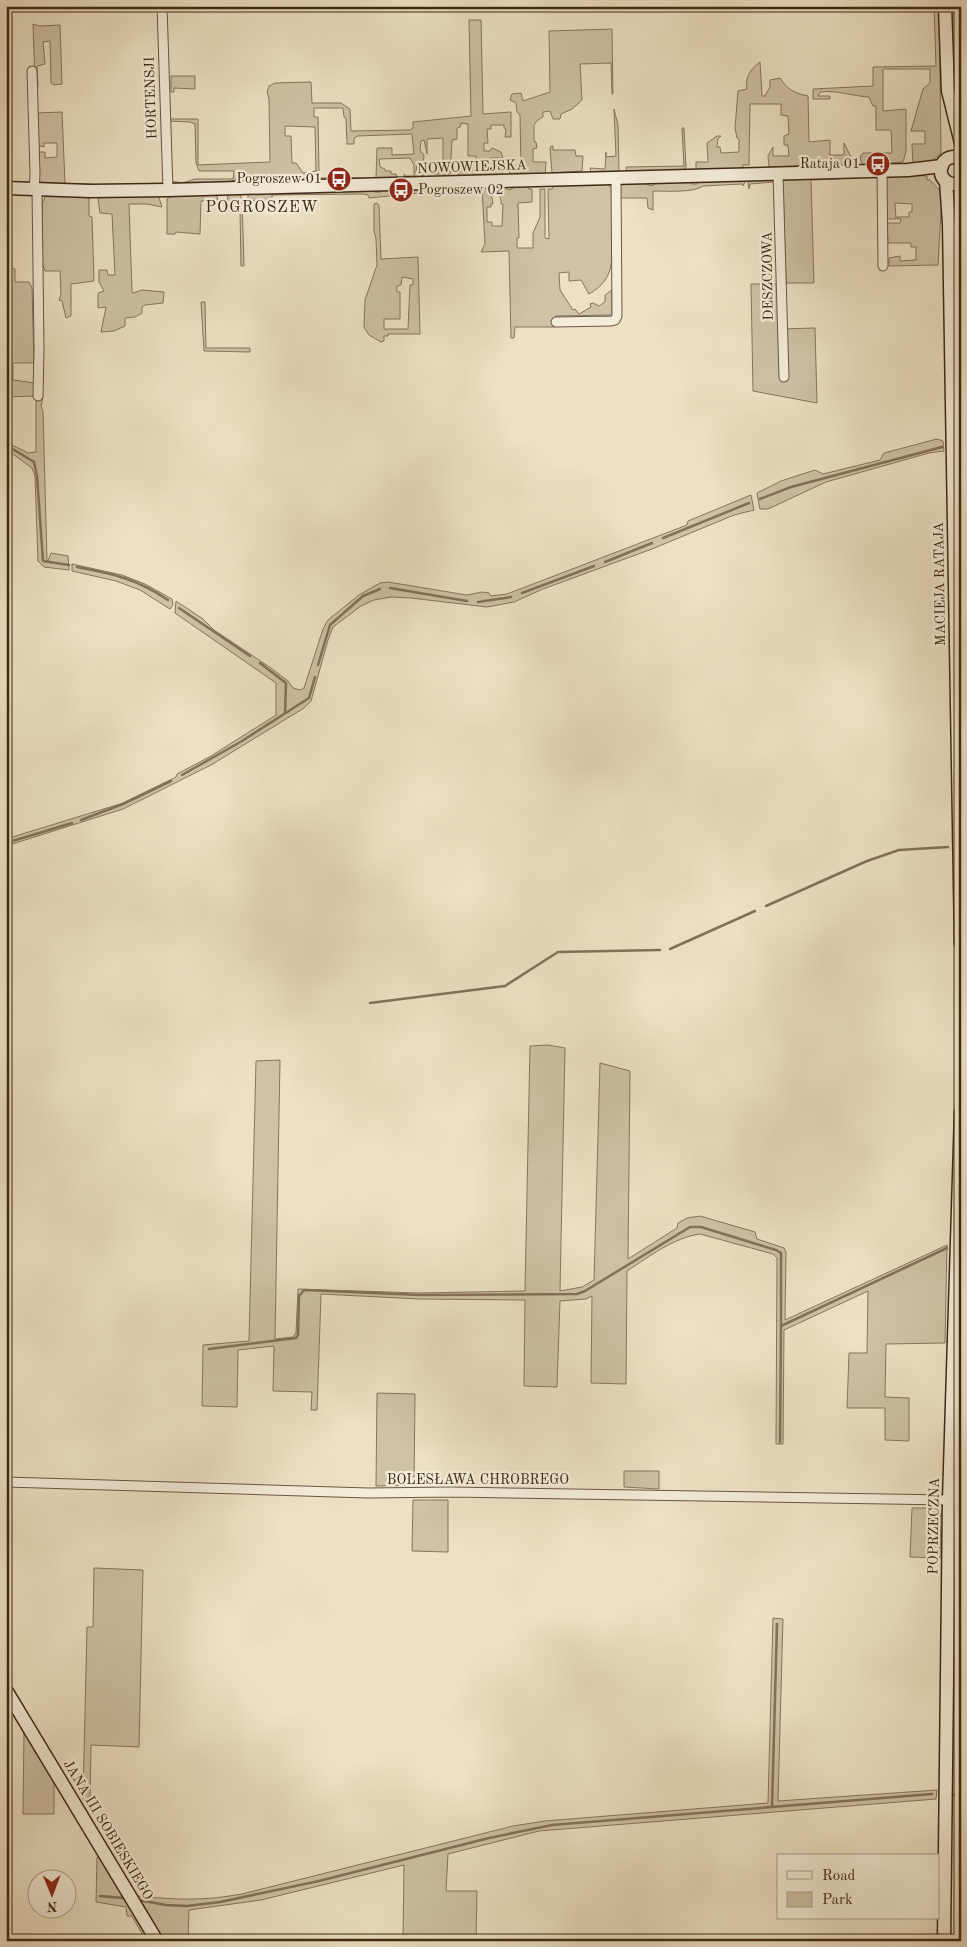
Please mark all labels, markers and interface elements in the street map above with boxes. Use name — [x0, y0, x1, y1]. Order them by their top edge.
street label: HORTENSJI — [143, 56, 159, 140]
bus stop icon: Rataja 01 — [865, 151, 891, 177]
place label: Rataja 01 — [800, 157, 860, 171]
street label: NOWOWIEJSKA — [417, 158, 527, 176]
bus stop icon: Pogroszew 01 — [326, 166, 352, 192]
place label: Pogroszew 01 — [236, 172, 322, 186]
bus stop icon: Pogroszew 02 — [388, 177, 414, 203]
place label: Pogroszew 02 — [418, 183, 504, 197]
district label: POGROSZEW — [205, 200, 319, 216]
street label: DESZCZOWA — [760, 231, 776, 321]
street label: MACIEJA RATAJA — [932, 522, 948, 646]
street label: BOLESŁAWA CHROBREGO — [387, 1473, 569, 1487]
street label: POPRZECZNA — [926, 1477, 942, 1575]
street label: JANA III SOBIESKIEGO — [61, 1758, 155, 1903]
legend — [777, 1854, 940, 1920]
text: Road — [822, 1869, 856, 1884]
north arrow — [28, 1870, 78, 1920]
text: Park — [822, 1893, 853, 1908]
text: N — [46, 1899, 58, 1913]

